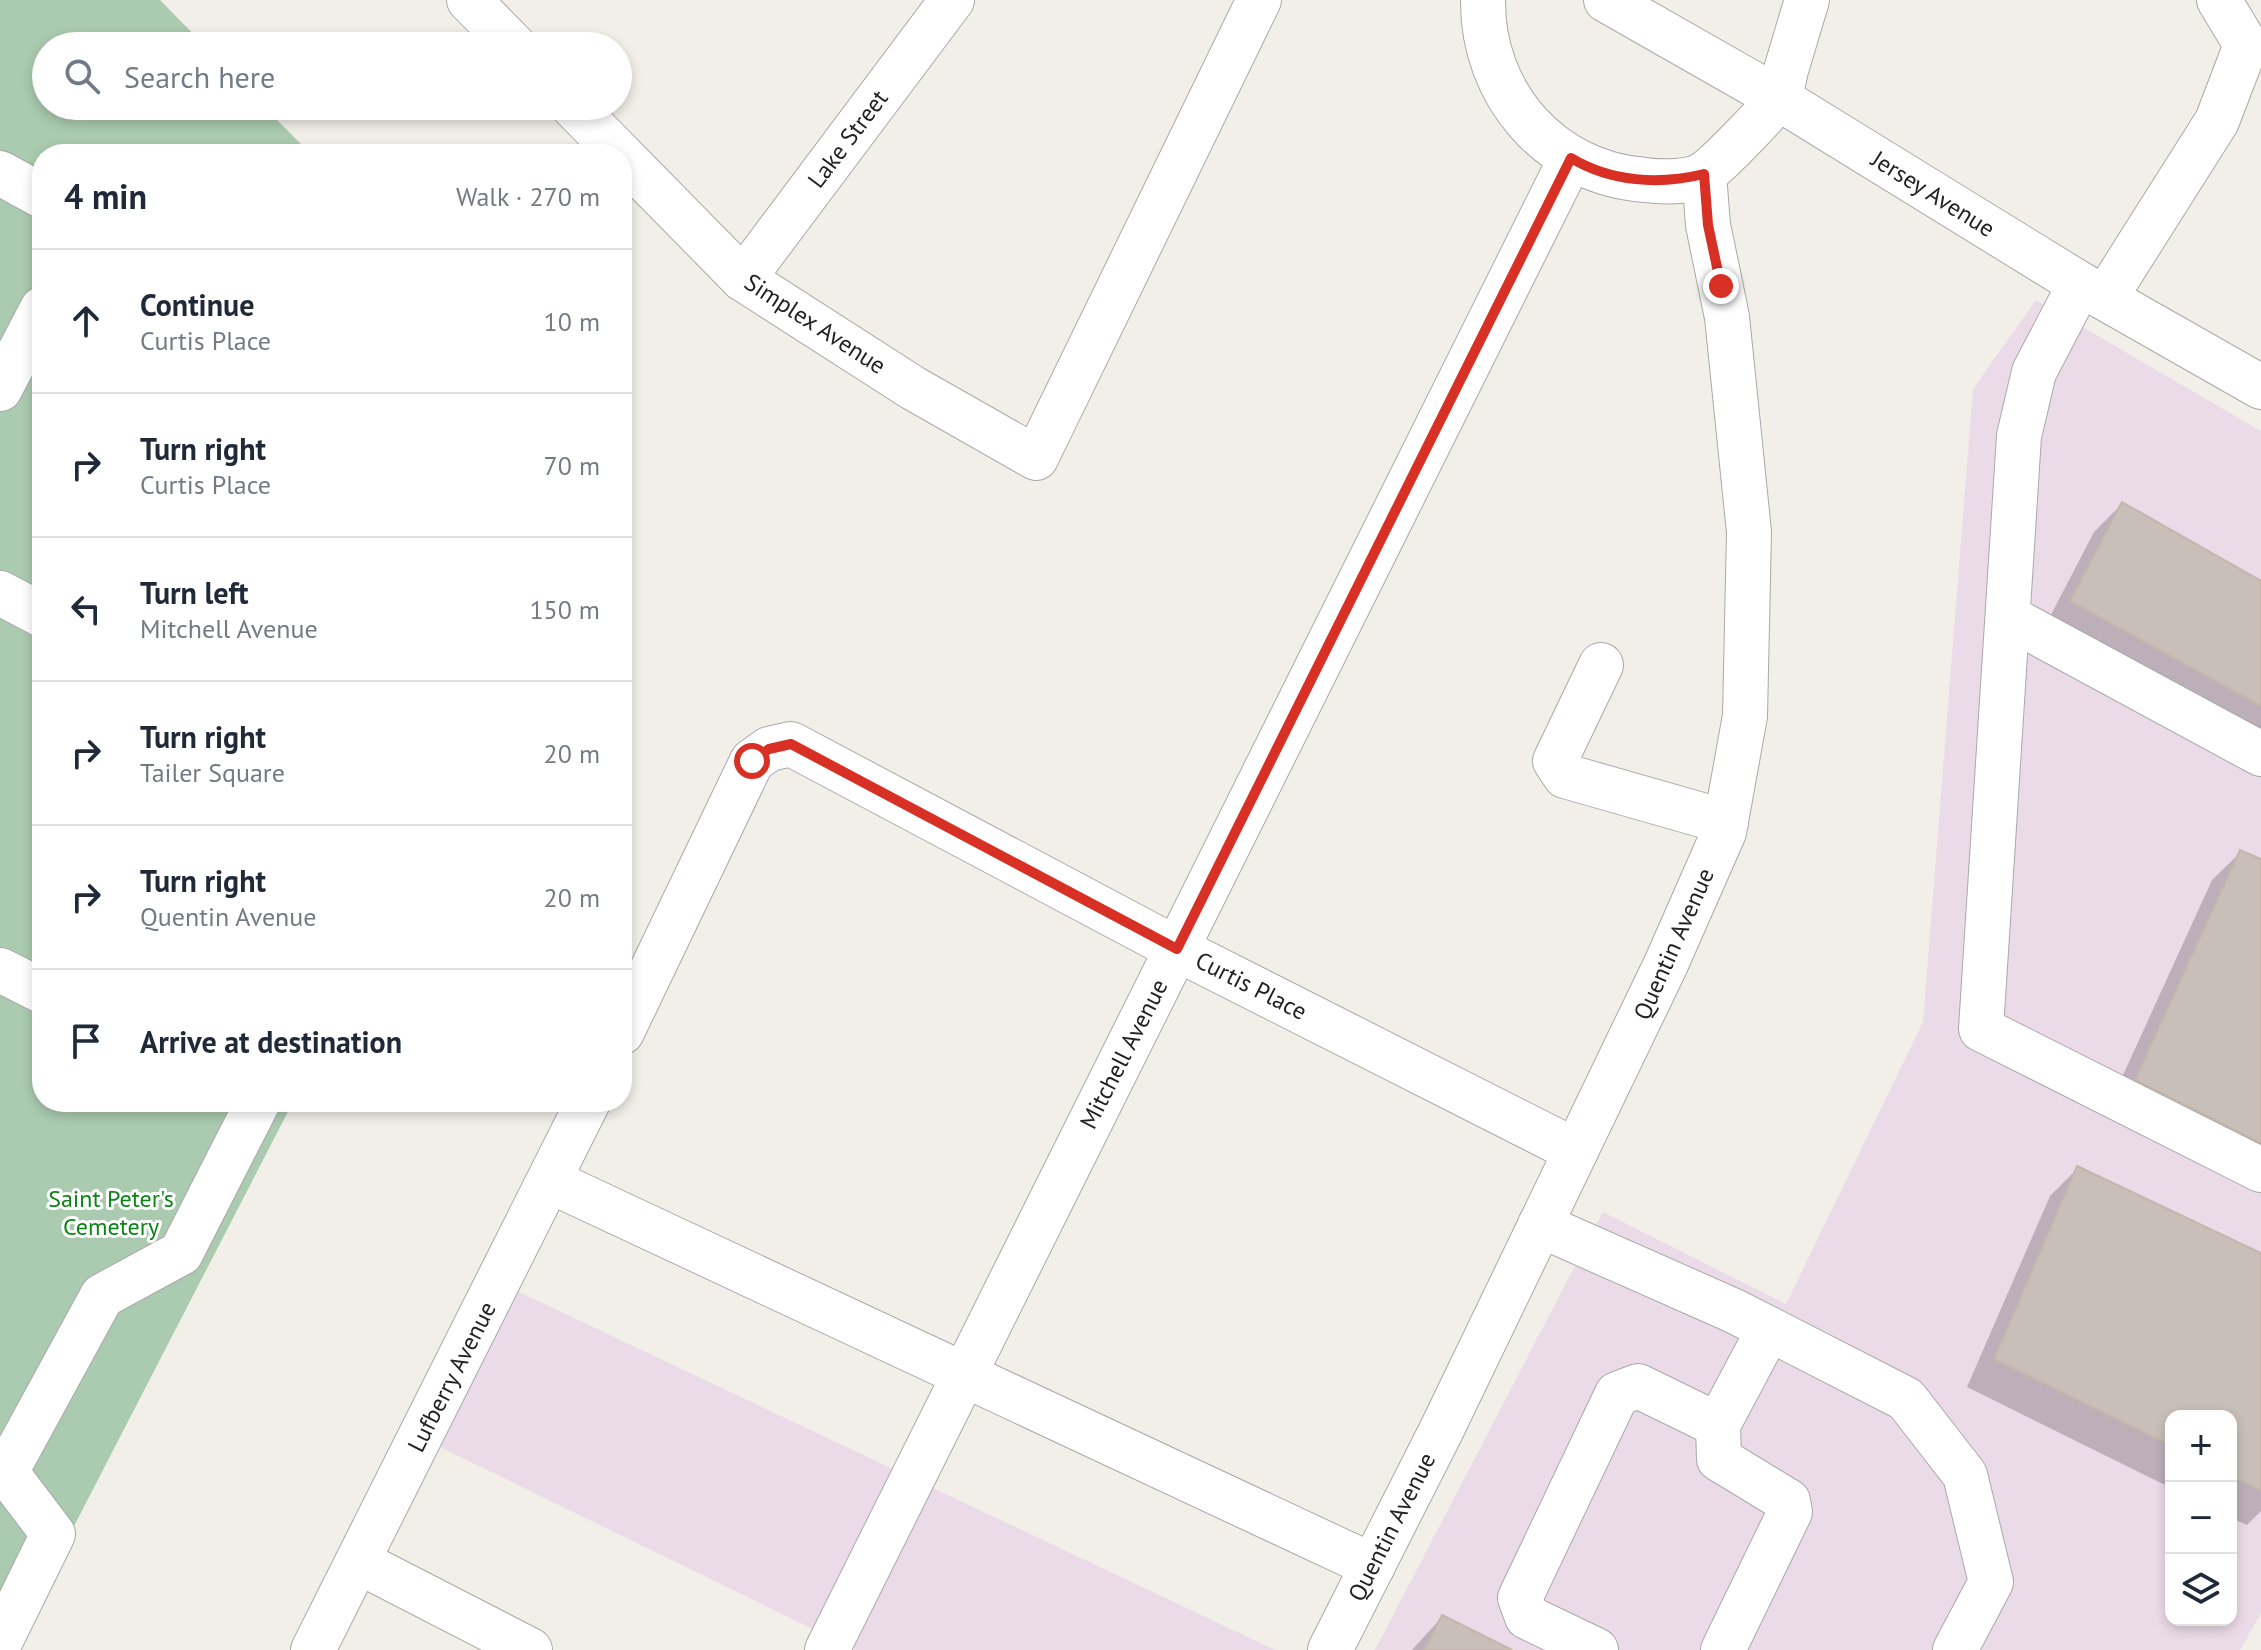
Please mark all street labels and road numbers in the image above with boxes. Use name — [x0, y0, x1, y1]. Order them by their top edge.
street label: Lake Street — [801, 83, 895, 194]
street label: Jersey Avenue — [1865, 143, 2001, 244]
street label: Simplex Avenue — [739, 266, 892, 381]
street label: Quentin Avenue — [1626, 863, 1721, 1025]
street label: Curtis Place — [1190, 944, 1312, 1027]
street label: Mitchell Avenue — [1073, 974, 1175, 1134]
street label: Lufberry Avenue — [400, 1296, 503, 1457]
street label: Quentin Avenue — [1341, 1447, 1442, 1606]

